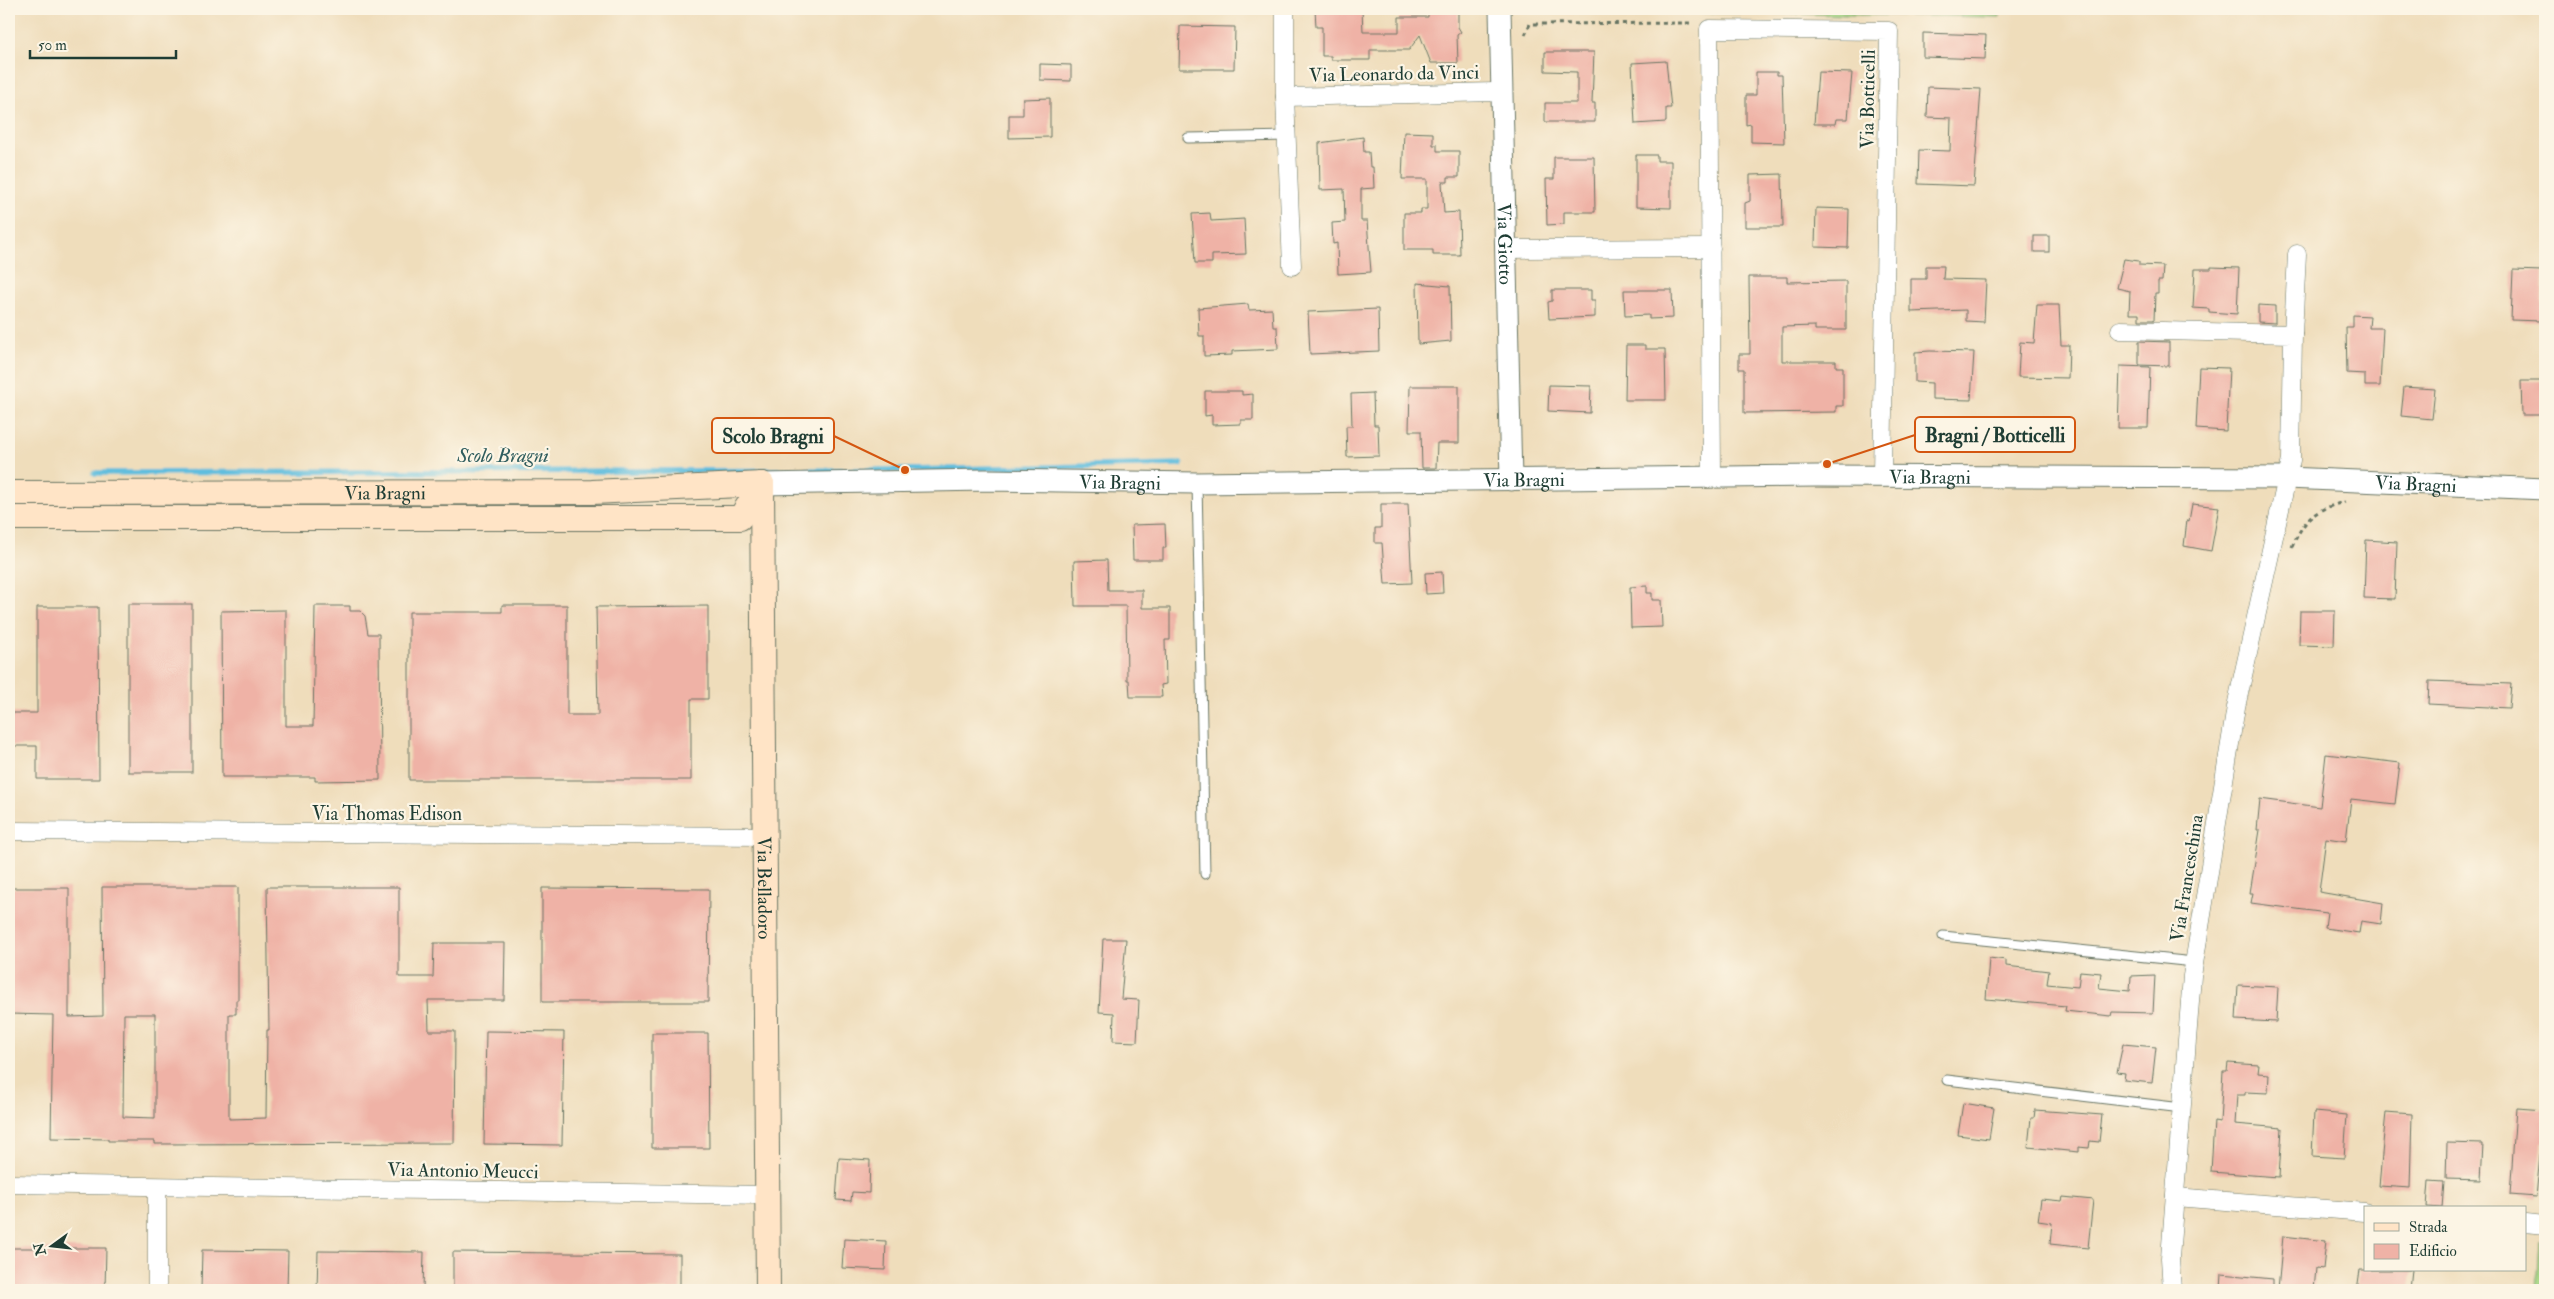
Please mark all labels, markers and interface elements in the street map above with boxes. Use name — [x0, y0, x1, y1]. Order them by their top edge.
scale bar — [30, 28, 176, 60]
text: 50 m — [38, 36, 67, 55]
street label: Via Botticelli — [1855, 49, 1881, 149]
street label: Via Leonardo da Vinci — [1309, 61, 1479, 87]
street label: Via Giotto — [1492, 203, 1517, 285]
callout: Bragni / Botticelli — [1915, 417, 2075, 452]
callout: Scolo Bragni — [712, 418, 834, 453]
text: Bragni / Botticelli — [1925, 423, 2066, 449]
text: Scolo Bragni — [722, 424, 825, 450]
water label: Scolo Bragni — [456, 443, 549, 468]
street label: Via Bragni — [1889, 465, 1971, 490]
street label: Via Bragni — [1483, 468, 1565, 493]
street label: Via Bragni — [1079, 470, 1161, 495]
street label: Via Bragni — [2374, 471, 2457, 498]
street label: Via Bragni — [344, 481, 426, 505]
street label: Via Thomas Edison — [312, 802, 462, 826]
street label: Via Franceschina — [2165, 813, 2209, 944]
street label: Via Belladoro — [752, 836, 776, 940]
street label: Via Antonio Meucci — [387, 1158, 539, 1184]
legend — [2364, 1206, 2526, 1272]
text: Strada — [2409, 1218, 2448, 1237]
north arrow — [28, 1222, 78, 1272]
text: N — [30, 1241, 50, 1258]
text: Edificio — [2409, 1242, 2457, 1261]

